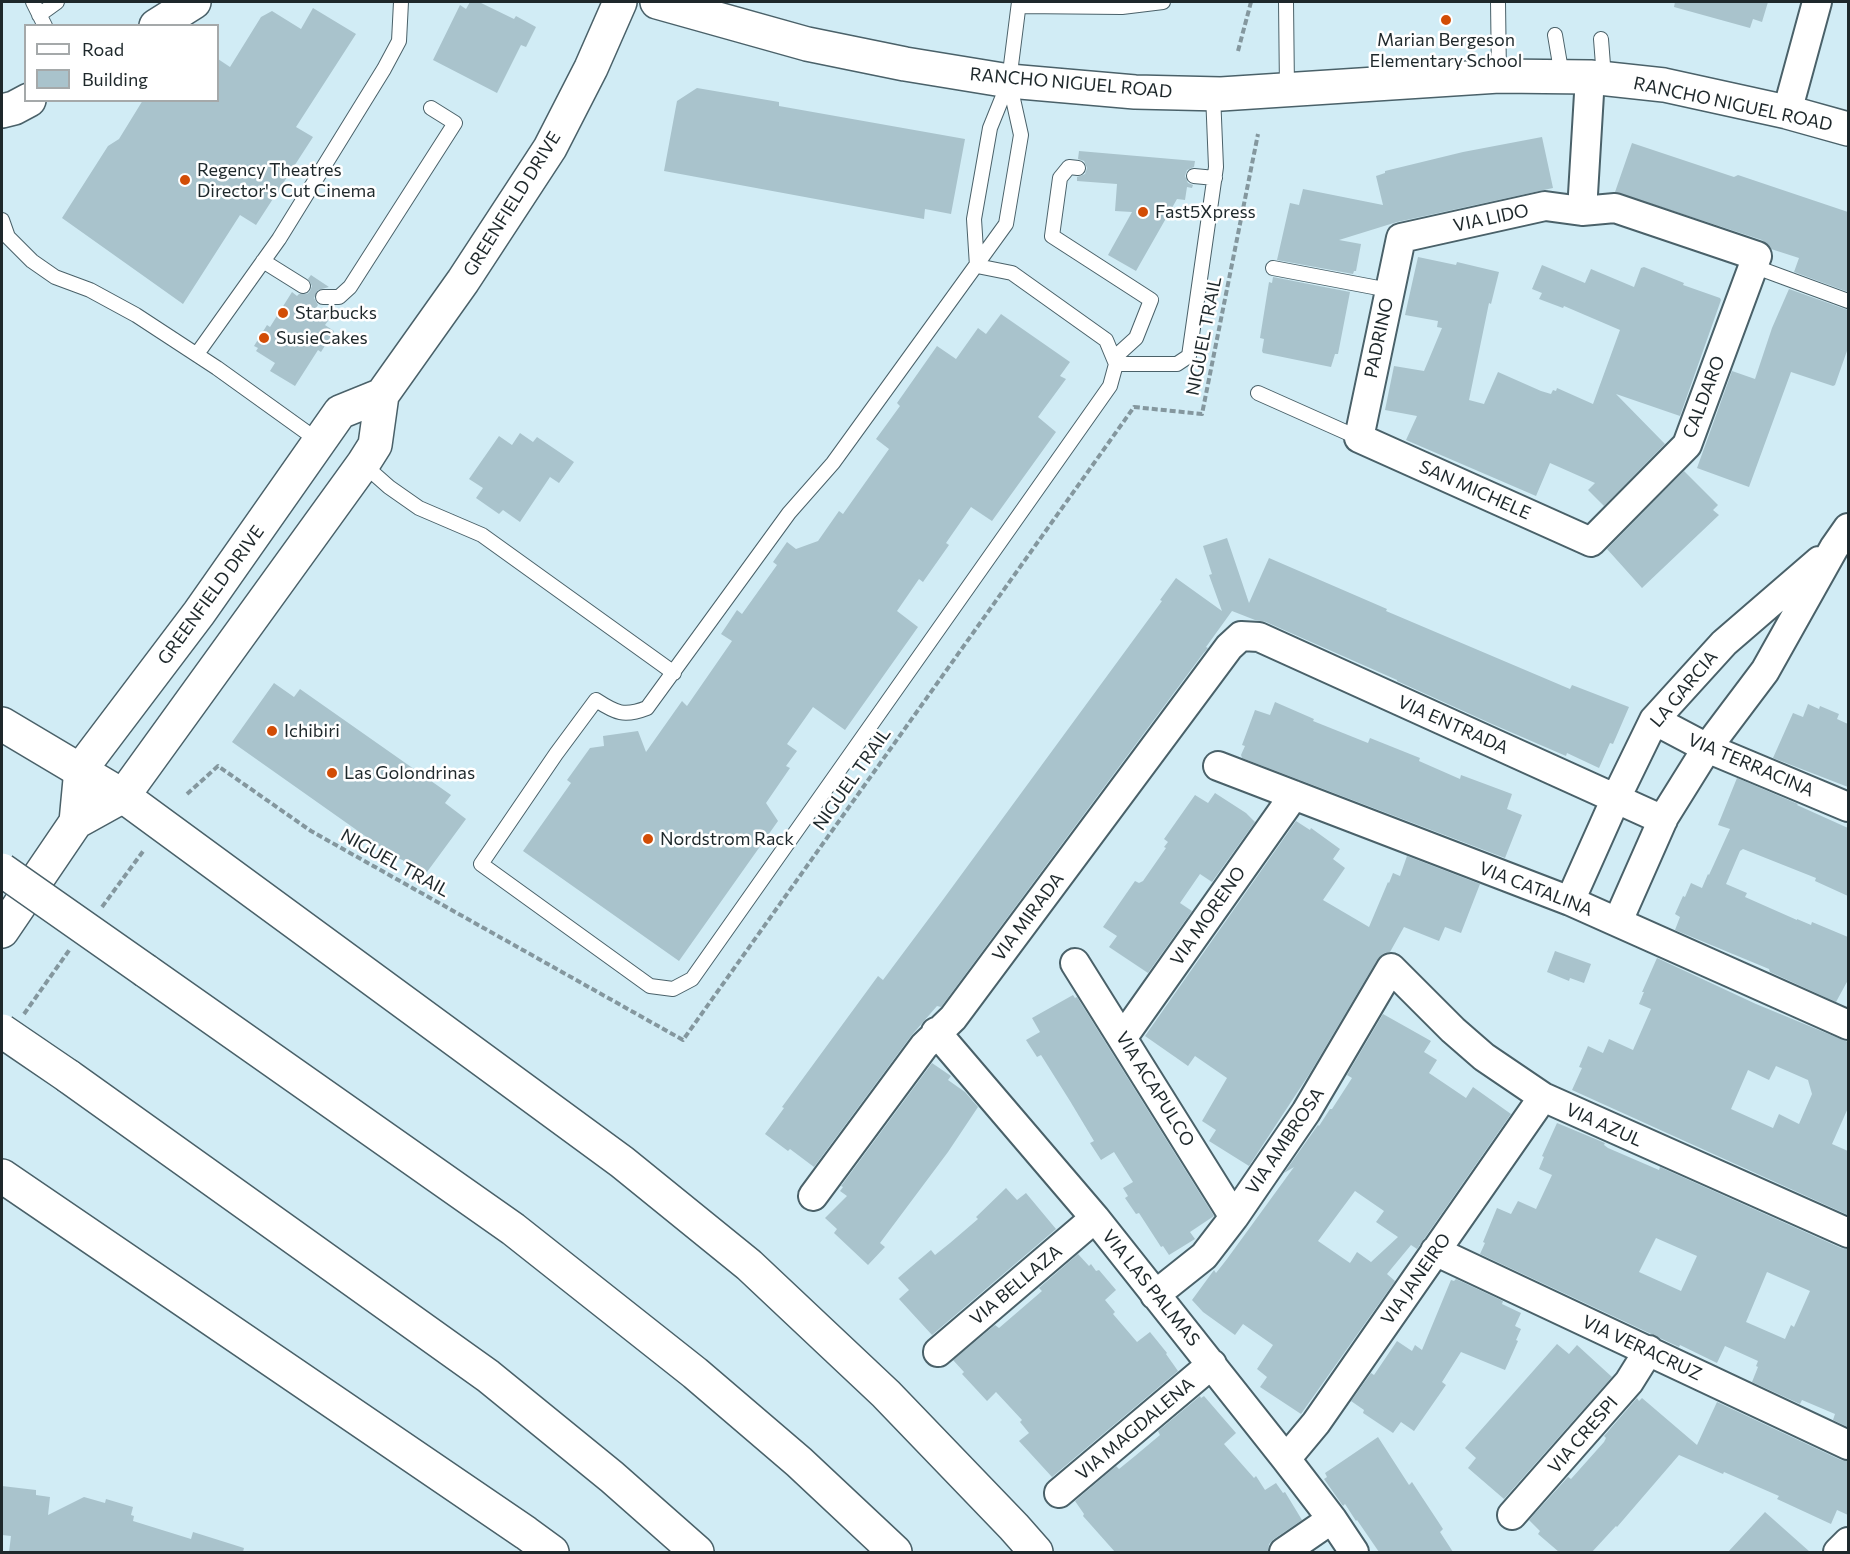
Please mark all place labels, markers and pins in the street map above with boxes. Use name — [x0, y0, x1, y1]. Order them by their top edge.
marker: Marian Bergeson Elementary School — [1439, 13, 1453, 27]
place label: Marian Bergeson Elementary School — [1370, 29, 1522, 72]
place label: Regency Theatres Director's Cut Cinema — [197, 159, 376, 201]
marker: Regency Theatres Director's Cut Cinema — [178, 173, 192, 187]
place label: Fast5Xpress — [1155, 201, 1256, 223]
marker: Fast5Xpress — [1136, 205, 1150, 219]
place label: Starbucks — [295, 302, 377, 324]
marker: Starbucks — [276, 306, 290, 320]
place label: SusieCakes — [276, 327, 368, 349]
marker: SusieCakes — [257, 331, 271, 345]
place label: Ichibiri — [284, 720, 340, 742]
marker: Ichibiri — [265, 724, 279, 738]
place label: Las Golondrinas — [344, 762, 475, 784]
marker: Las Golondrinas — [325, 766, 339, 780]
place label: Nordstrom Rack — [660, 828, 794, 850]
marker: Nordstrom Rack — [641, 832, 655, 846]

